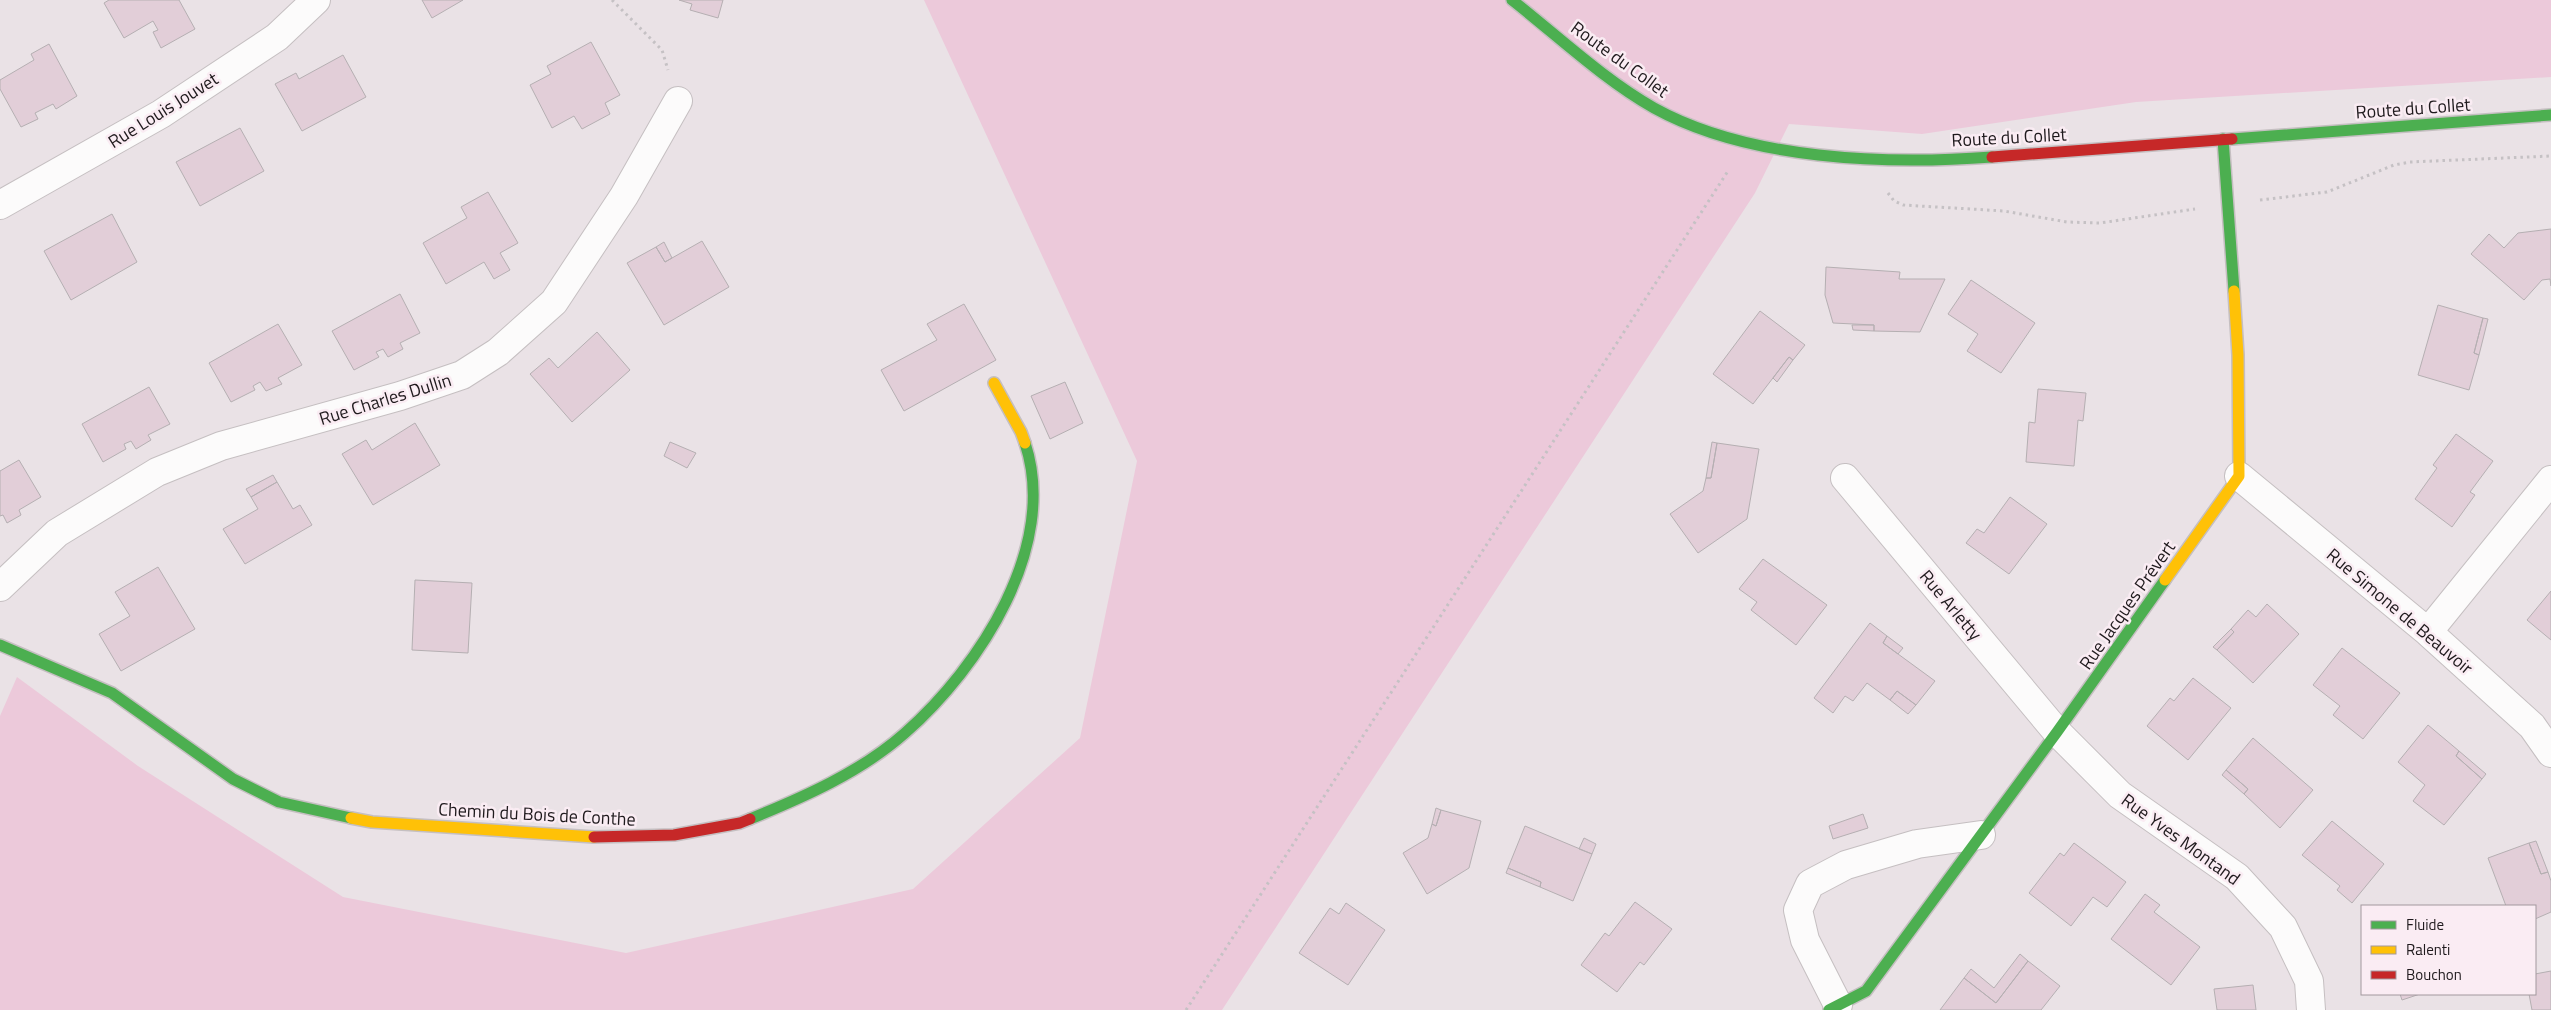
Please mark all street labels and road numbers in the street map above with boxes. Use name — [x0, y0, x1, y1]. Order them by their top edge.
street label: Route du Collet — [1565, 14, 1675, 104]
street label: Rue Louis Jouvet — [103, 65, 224, 155]
street label: Route du Collet — [2355, 90, 2472, 125]
street label: Route du Collet — [1951, 120, 2068, 153]
street label: Rue Charles Dullin — [316, 366, 454, 432]
street label: Rue Jacques Prévert — [2072, 535, 2182, 675]
street label: Rue Simone de Beauvoir — [2321, 541, 2479, 681]
street label: Rue Arletty — [1913, 564, 1989, 647]
street label: Rue Yves Montand — [2116, 787, 2246, 891]
street label: Chemin du Bois de Conthe — [438, 795, 636, 833]

